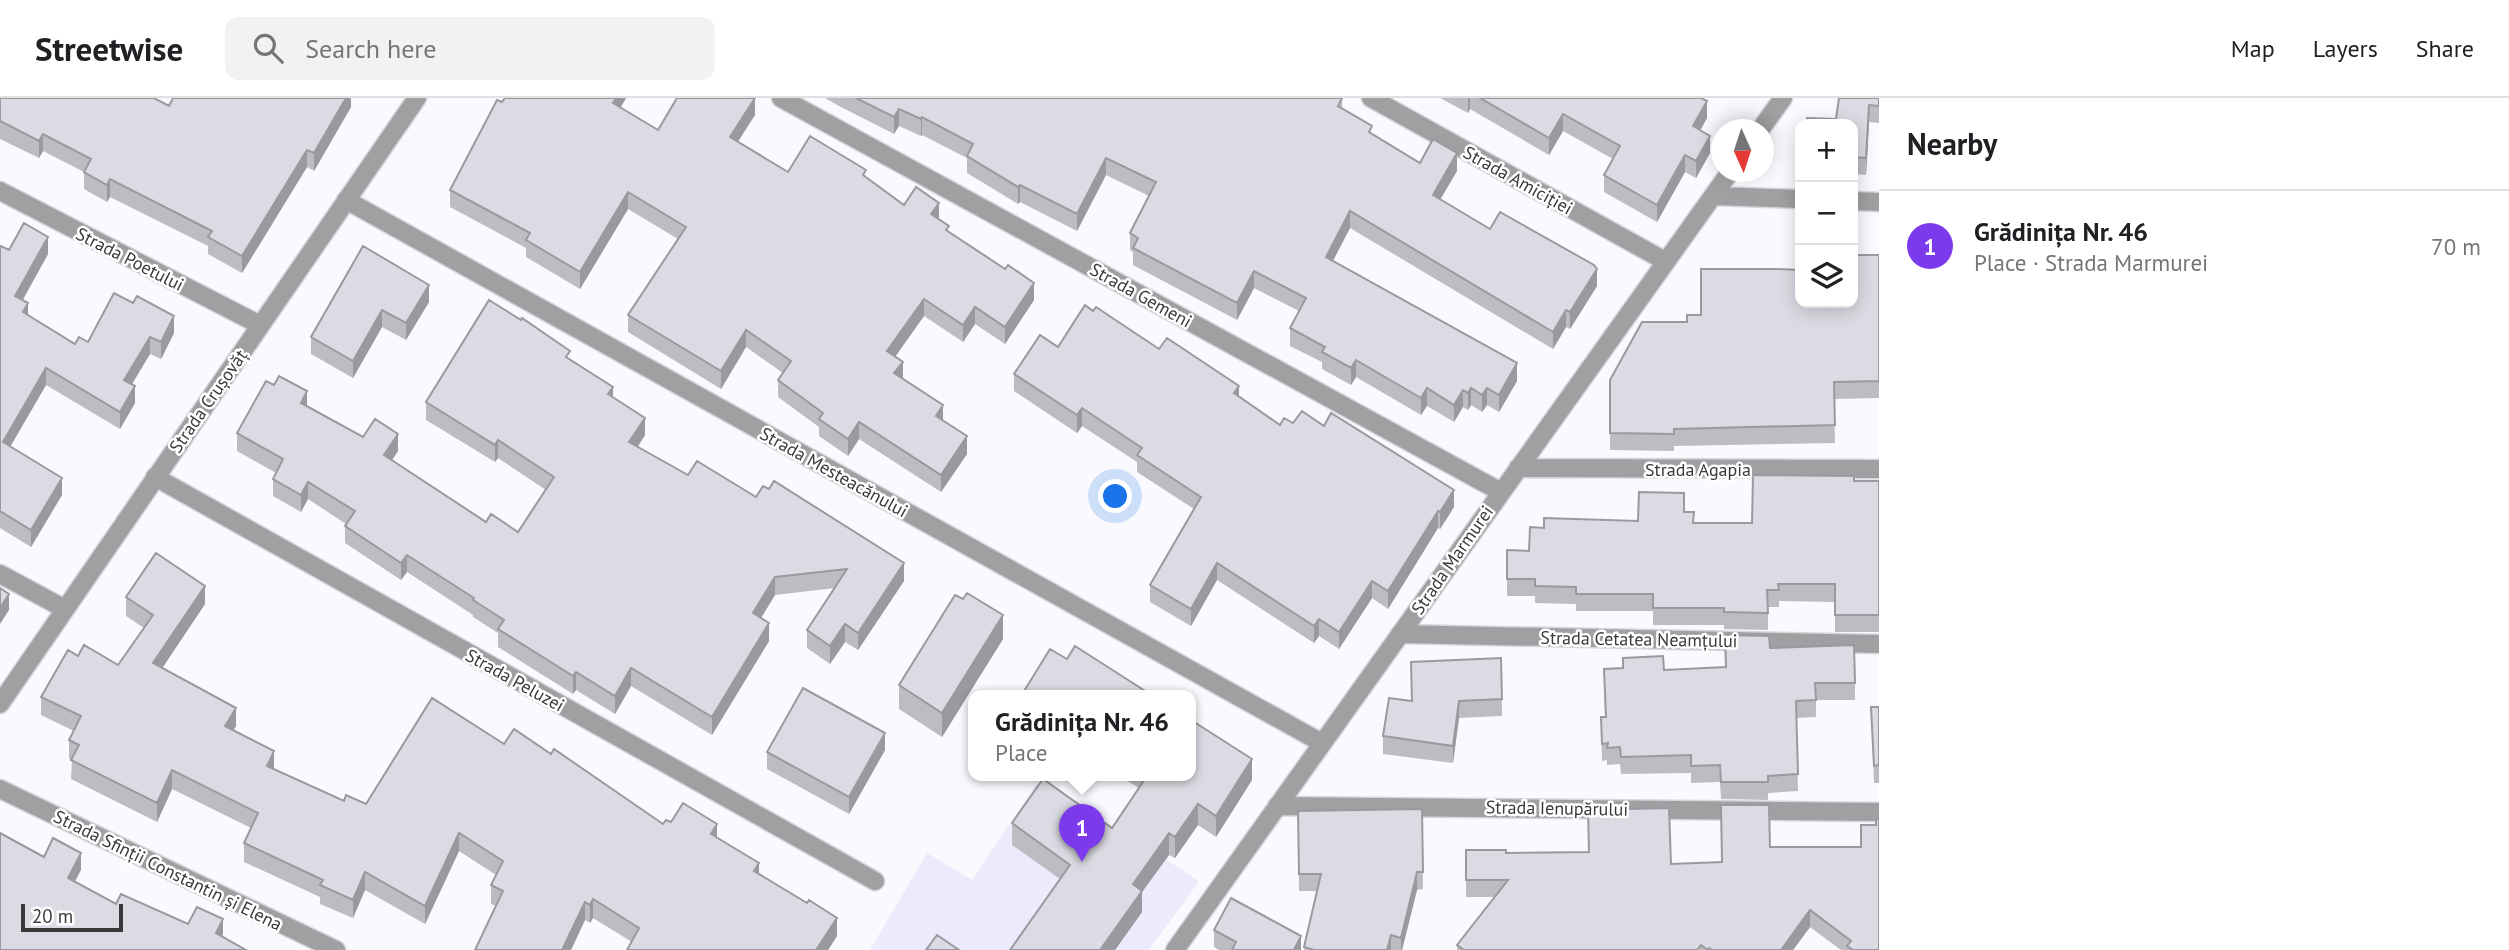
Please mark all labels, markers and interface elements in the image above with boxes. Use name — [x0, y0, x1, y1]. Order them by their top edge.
search box — [225, 17, 715, 80]
text: Streetwise — [35, 27, 183, 70]
icon: search — [249, 29, 287, 67]
text: Search here — [305, 32, 436, 65]
text: Map — [2231, 33, 2275, 64]
text: Layers — [2313, 33, 2378, 64]
text: Share — [2416, 33, 2474, 64]
north arrow — [1711, 119, 1774, 182]
map controls — [1795, 119, 1858, 308]
button: + — [1795, 119, 1858, 182]
text: Nearby — [1907, 124, 1997, 163]
street label: Strada Amiciției — [1459, 141, 1577, 219]
button: − — [1795, 182, 1858, 245]
text: Grădinița Nr. 46 — [1974, 215, 2148, 248]
street label: Strada Poetului — [72, 222, 188, 296]
text: 1 — [1923, 232, 1937, 261]
text: 70 m — [2431, 232, 2481, 261]
button: layers — [1795, 245, 1858, 308]
text: Place · Strada Marmurei — [1974, 248, 2208, 277]
street label: Strada Gemeni — [1086, 258, 1196, 332]
street label: Strada Crușovăț — [164, 345, 252, 457]
street label: Strada Mesteacănului — [756, 422, 912, 522]
street label: Strada Agapia — [1645, 458, 1751, 481]
your location — [1098, 479, 1132, 513]
street label: Strada Marmurei — [1406, 501, 1498, 619]
street label: Strada Cetatea Neamțului — [1540, 626, 1738, 652]
street label: Strada Peluzei — [462, 643, 568, 717]
popup — [968, 690, 1196, 781]
text: Grădinița Nr. 46 — [995, 705, 1169, 738]
text: Place — [995, 738, 1048, 767]
street label: Strada Ienupărului — [1486, 795, 1628, 821]
pin: 1 — [1059, 804, 1105, 862]
street label: Strada Sfinții Constantin și Elena — [50, 805, 286, 935]
scale bar — [21, 901, 122, 933]
text: 20 m — [32, 904, 73, 928]

